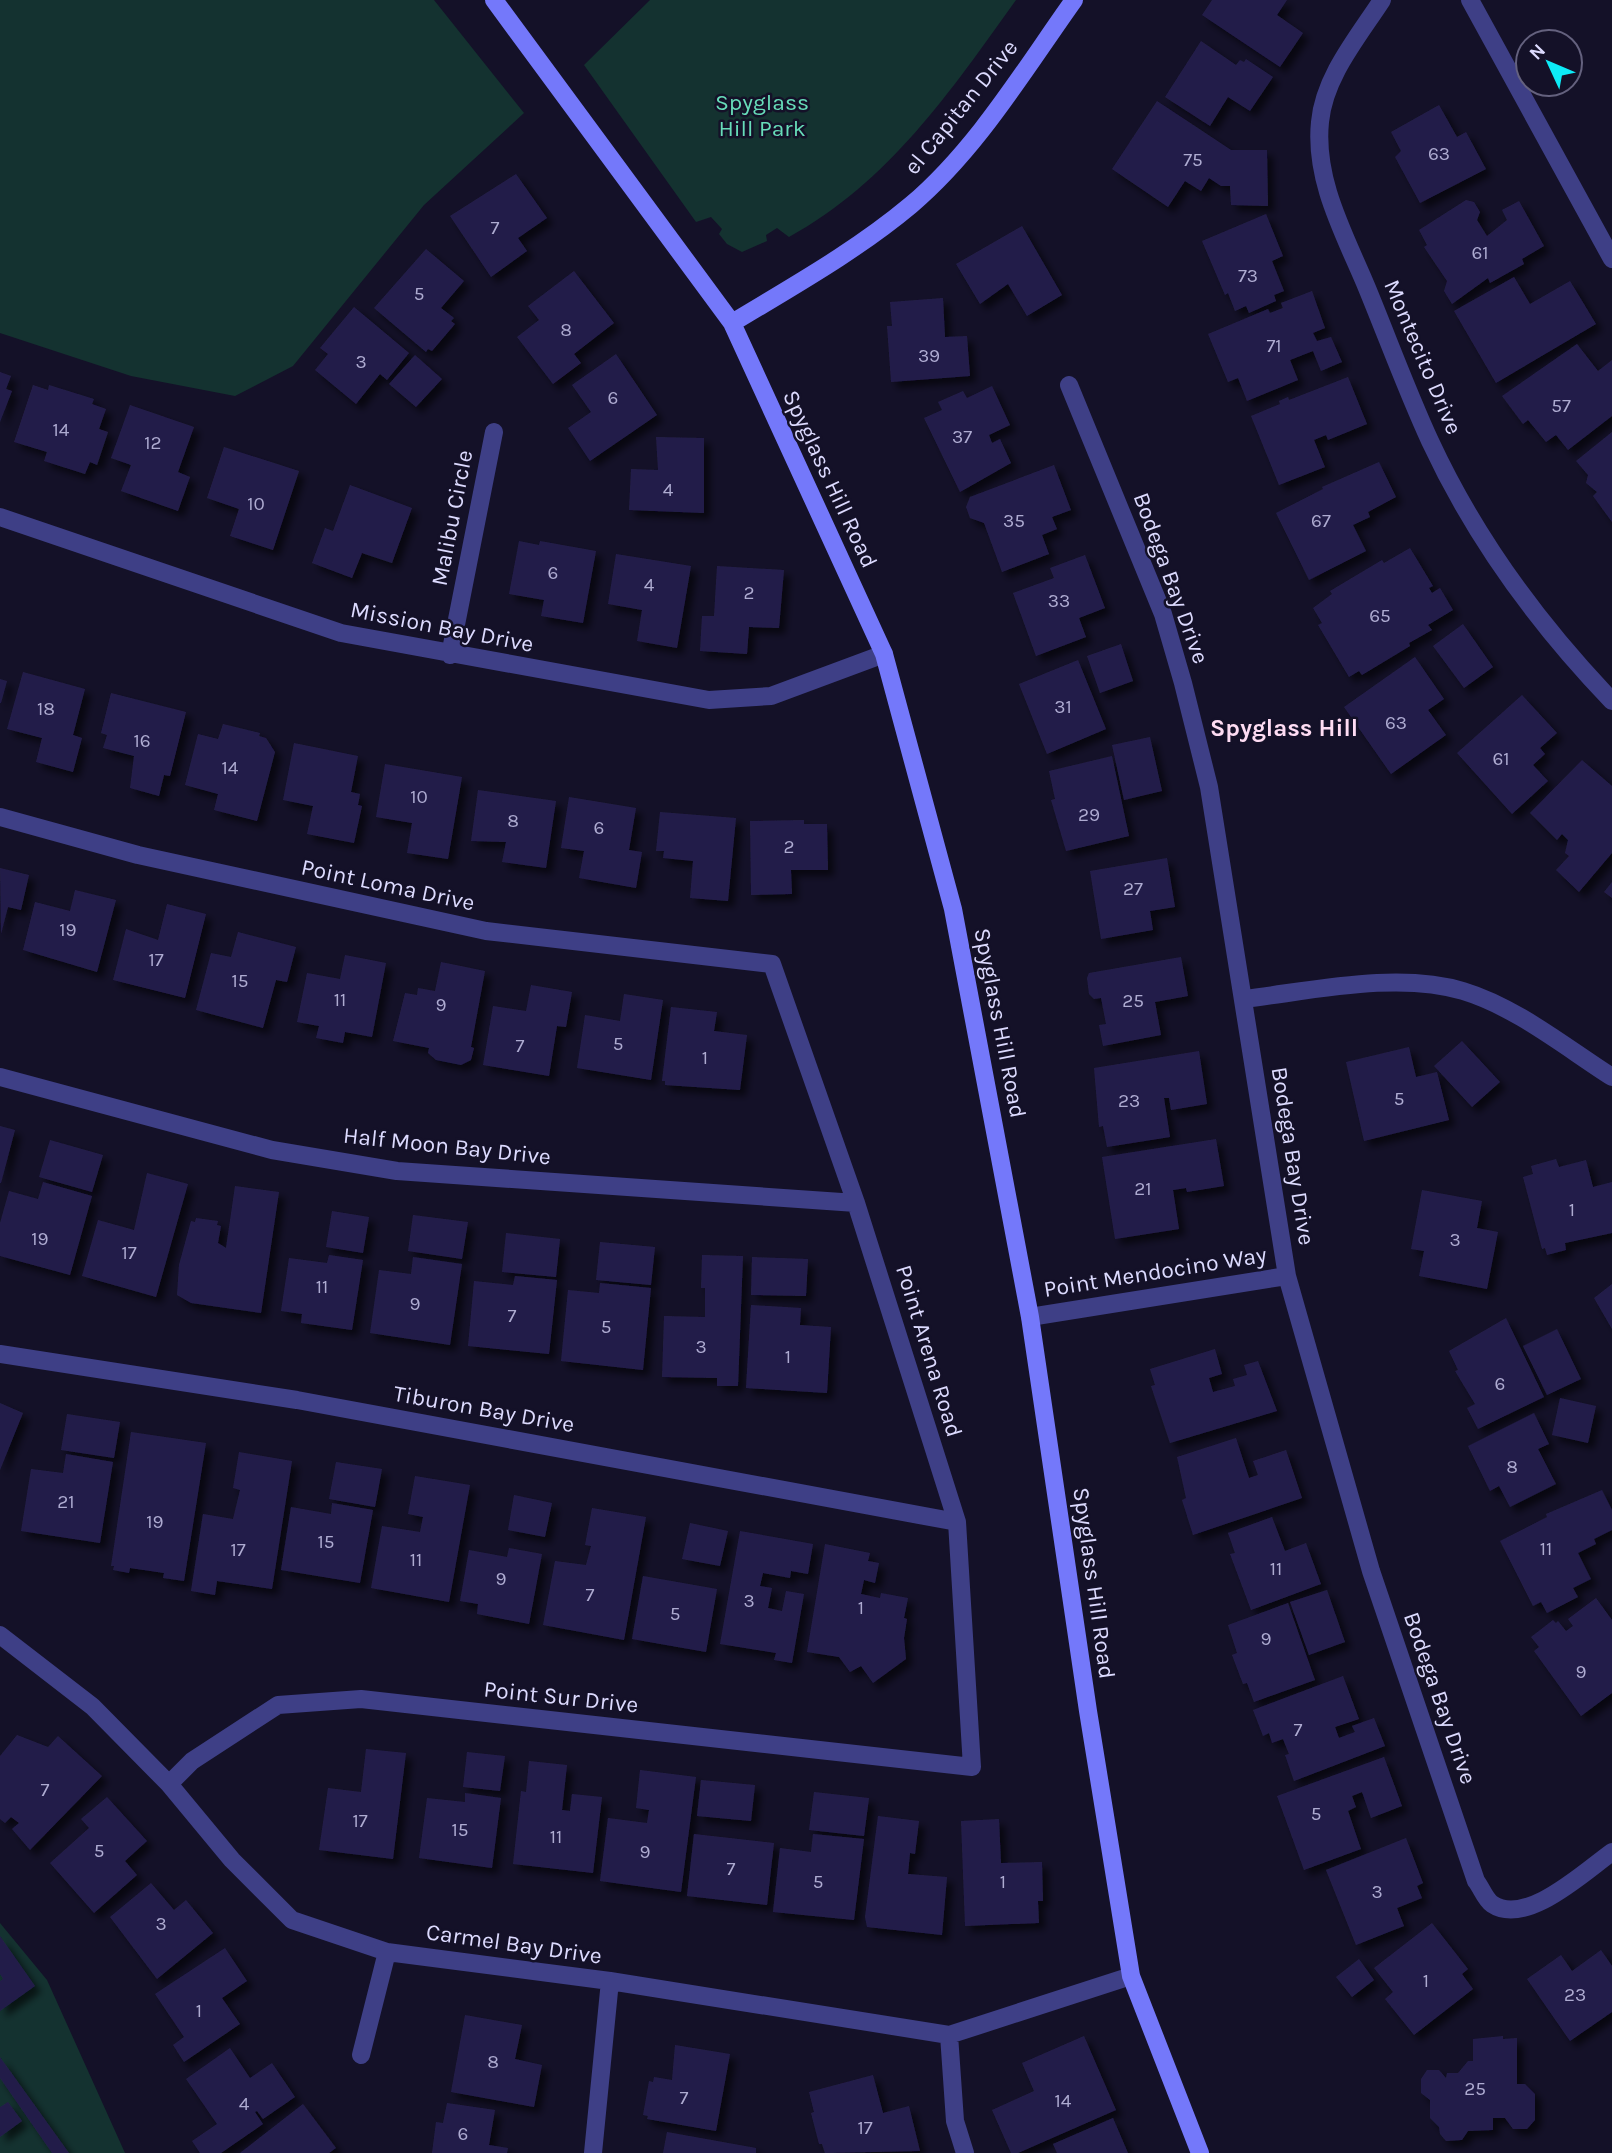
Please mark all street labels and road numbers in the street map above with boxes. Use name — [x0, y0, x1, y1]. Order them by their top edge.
street label: el Capitan Drive — [899, 34, 1023, 180]
street label: Montecito Drive — [1378, 276, 1468, 438]
street label: Spyglass Hill Road — [777, 386, 883, 572]
street label: Malibu Circle — [426, 448, 478, 588]
street label: Bodega Bay Drive — [1127, 489, 1215, 667]
street label: Mission Bay Drive — [348, 596, 536, 658]
street label: Point Loma Drive — [299, 853, 477, 917]
street label: Spyglass Hill Road — [968, 926, 1032, 1120]
street label: Bodega Bay Drive — [1266, 1065, 1320, 1247]
street label: Half Moon Bay Drive — [342, 1122, 552, 1170]
street label: Point Mendocino Way — [1042, 1241, 1269, 1303]
street label: Point Arena Road — [890, 1262, 968, 1440]
street label: Tiburon Bay Drive — [392, 1380, 576, 1438]
street label: Spyglass Hill Road — [1067, 1486, 1121, 1680]
street label: Bodega Bay Drive — [1398, 1608, 1482, 1788]
street label: Point Sur Drive — [482, 1675, 640, 1719]
street label: Carmel Bay Drive — [424, 1918, 604, 1970]

